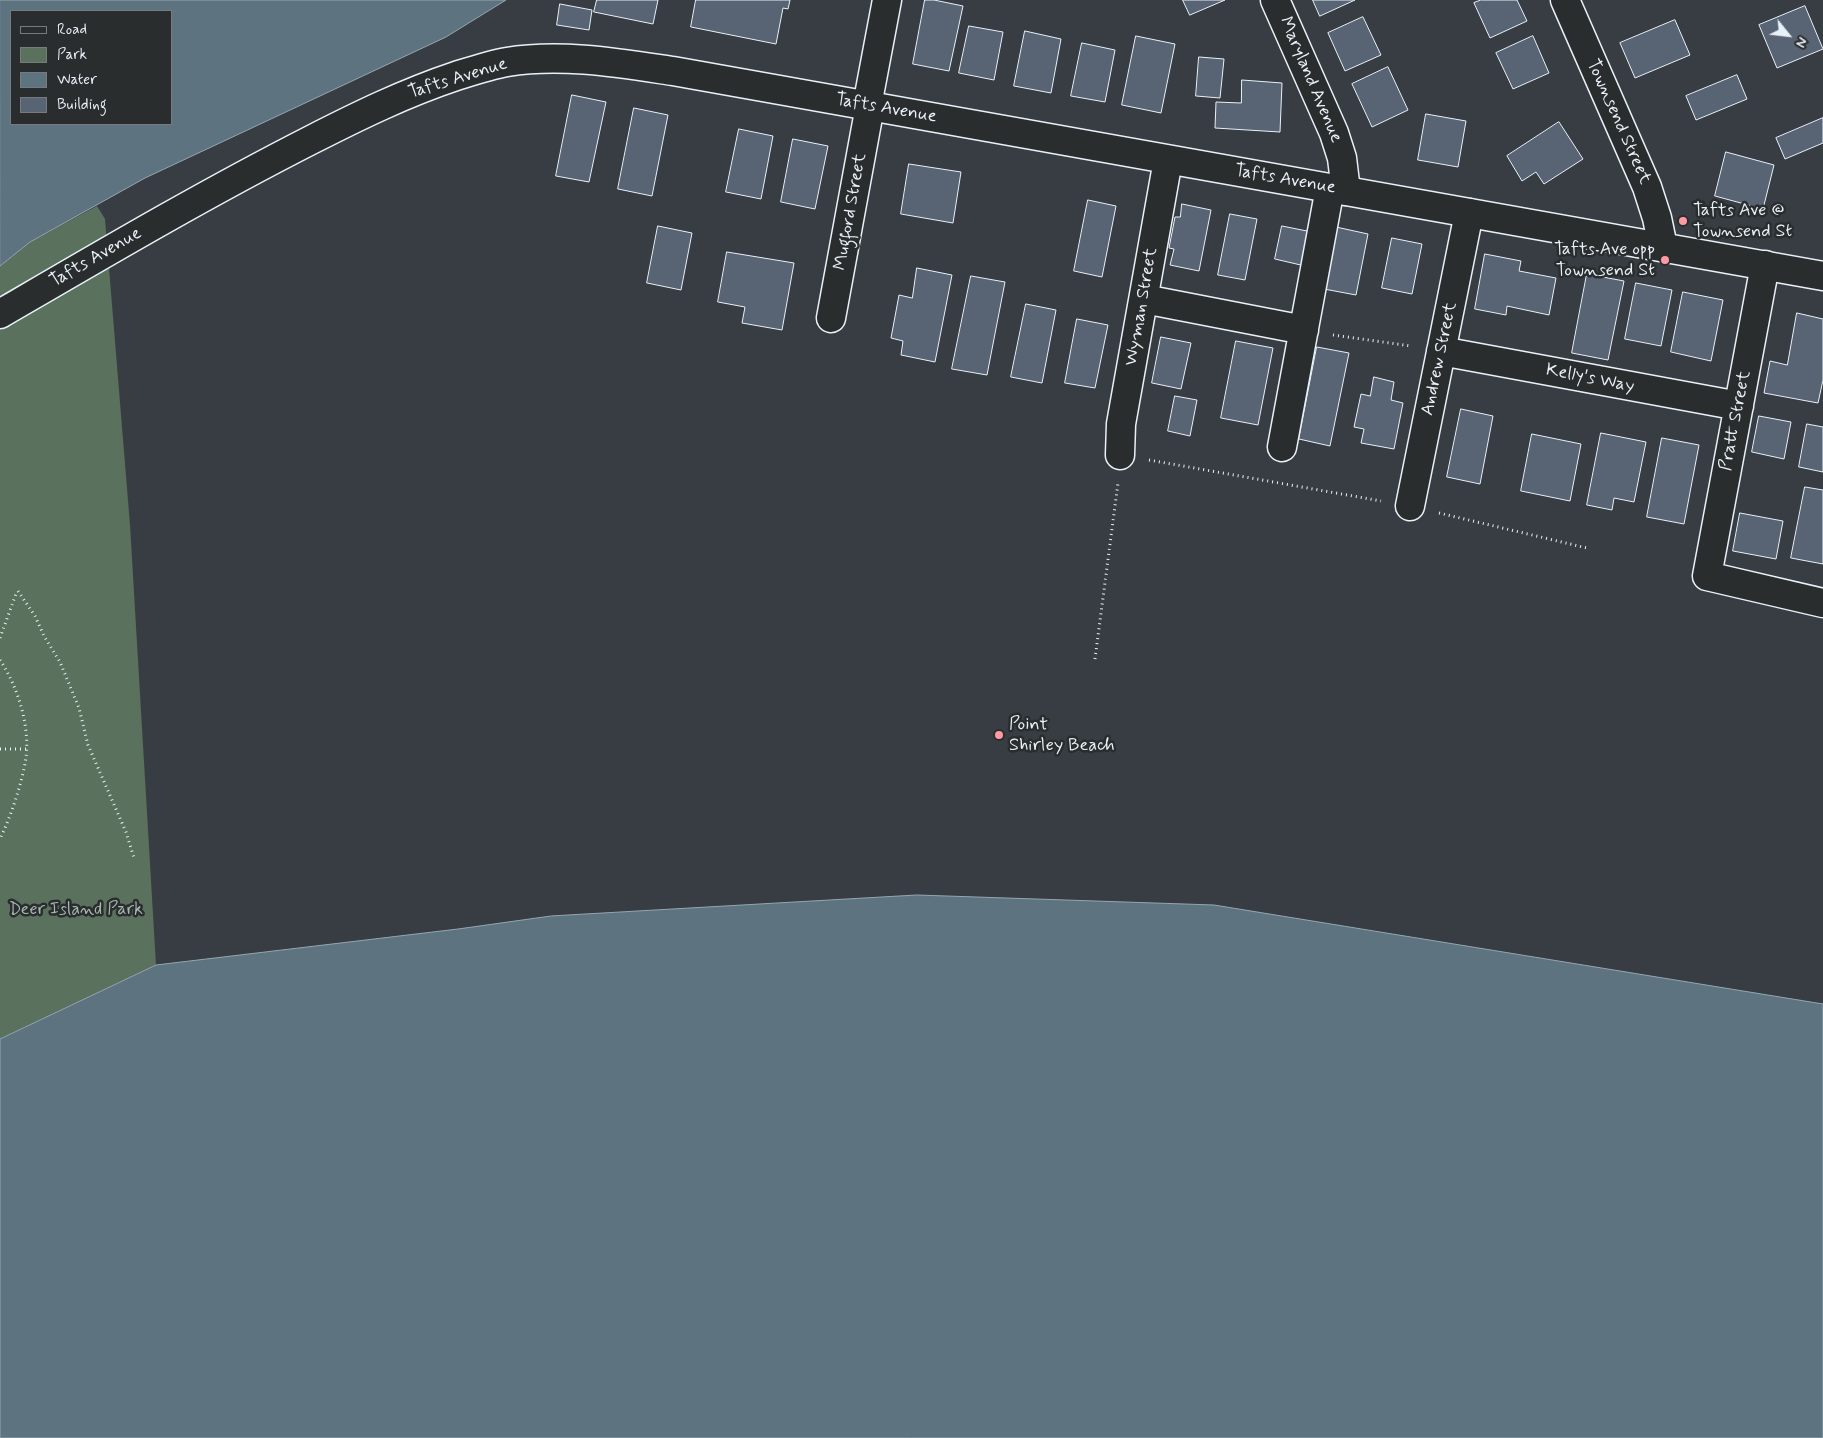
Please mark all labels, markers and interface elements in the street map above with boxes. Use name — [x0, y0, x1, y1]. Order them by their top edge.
legend — [10, 10, 172, 125]
north arrow — [1763, 10, 1813, 60]
street label: Maryland Avenue — [1274, 14, 1346, 146]
text: Road — [57, 20, 87, 40]
text: N — [1791, 34, 1811, 51]
text: Park — [57, 45, 87, 65]
street label: Tafts Avenue — [406, 54, 510, 104]
street label: Townsend Street — [1581, 56, 1655, 188]
text: Water — [57, 70, 97, 90]
street label: Tafts Avenue — [834, 89, 938, 129]
text: Building — [57, 95, 107, 115]
street label: Mugford Street — [830, 152, 872, 272]
street label: Tafts Avenue — [1233, 160, 1337, 200]
place label: Tafts Ave @ Townsend St — [1693, 200, 1792, 242]
marker: Tafts Ave @ Townsend St — [1677, 215, 1689, 227]
street label: Tafts Avenue — [46, 223, 146, 293]
place label: Tafts Ave opp Townsend St — [1554, 239, 1655, 282]
street label: Wyman Street — [1121, 246, 1163, 368]
marker: Tafts Ave opp Townsend St — [1659, 254, 1671, 266]
street label: Andrew Street — [1417, 300, 1463, 418]
street label: Kelly's Way — [1544, 360, 1636, 398]
street label: Pratt Street — [1716, 369, 1756, 473]
place label: Point Shirley Beach — [1009, 714, 1115, 756]
marker: Point Shirley Beach — [993, 729, 1005, 741]
park label: Deer Island Park — [9, 899, 143, 921]

